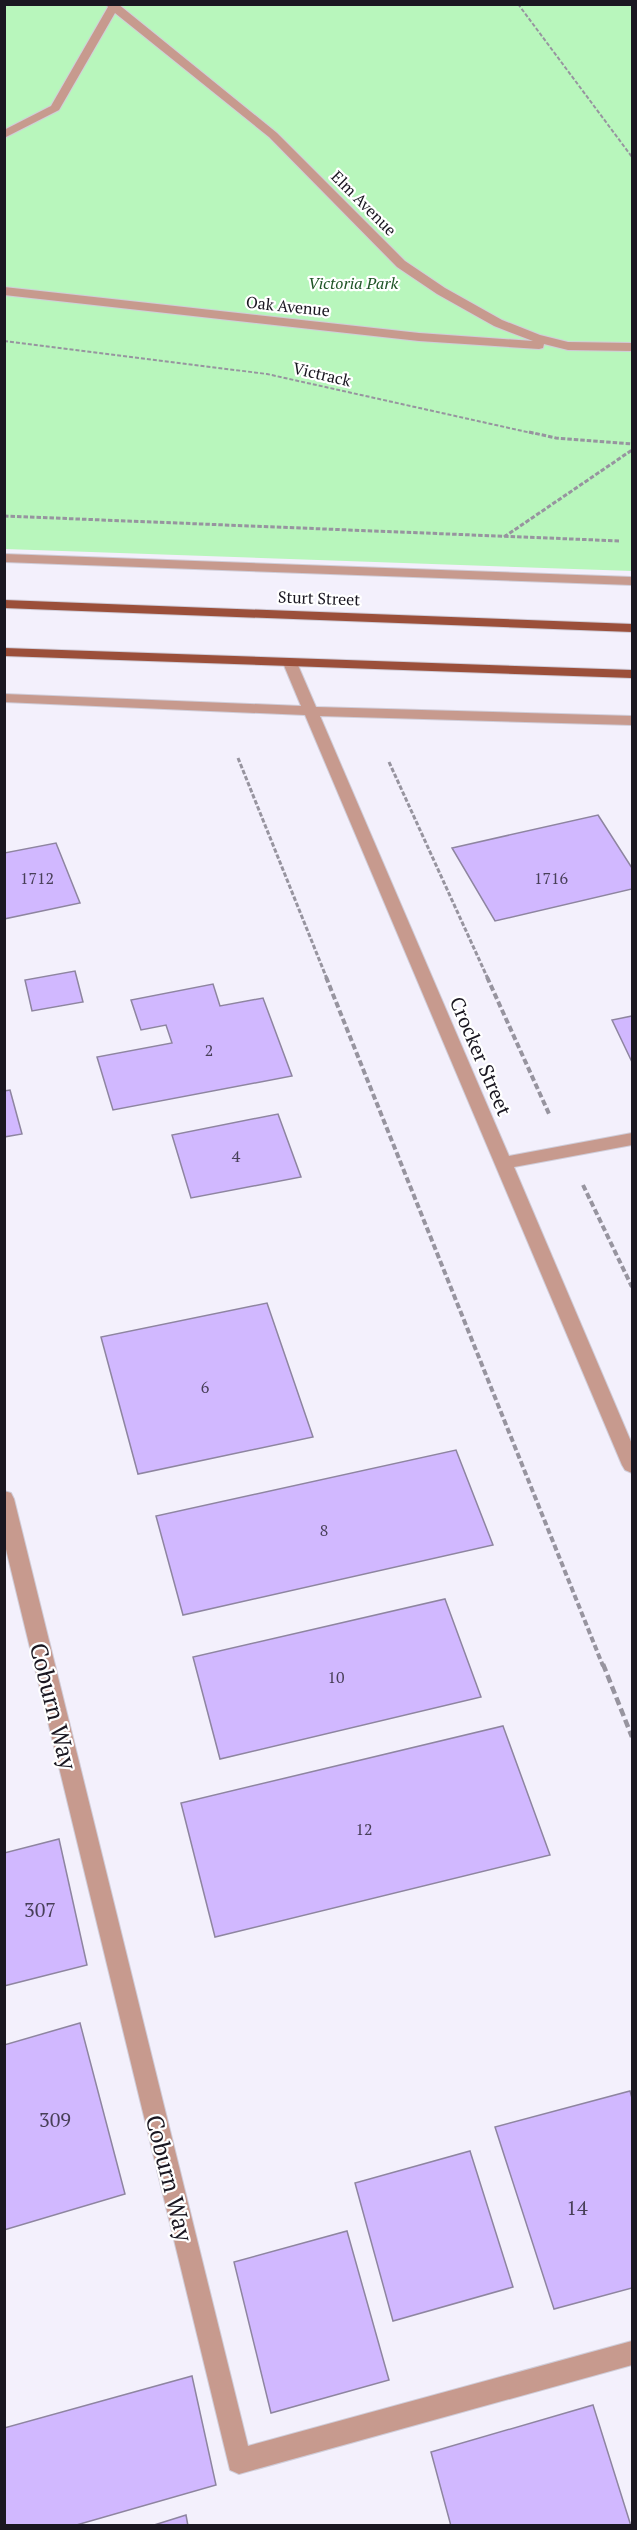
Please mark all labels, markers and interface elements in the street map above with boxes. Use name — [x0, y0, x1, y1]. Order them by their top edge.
street label: Elm Avenue — [327, 166, 401, 240]
park label: Victoria Park — [308, 272, 398, 294]
street label: Oak Avenue — [245, 291, 331, 321]
street label: Victrack — [291, 357, 354, 392]
street label: Sturt Street — [277, 586, 361, 610]
house number: 1712 — [20, 867, 54, 889]
house number: 1716 — [534, 867, 569, 889]
street label: Crocker Street — [444, 992, 518, 1120]
house number: 2 — [205, 1039, 213, 1061]
house number: 4 — [232, 1145, 241, 1167]
house number: 6 — [201, 1376, 210, 1398]
house number: 8 — [320, 1519, 328, 1541]
street label: Coburn Way — [23, 1639, 85, 1773]
house number: 10 — [327, 1666, 345, 1688]
house number: 12 — [355, 1818, 373, 1840]
house number: 307 — [24, 1896, 56, 1923]
house number: 309 — [39, 2106, 71, 2133]
street label: Coburn Way — [139, 2111, 201, 2245]
house number: 14 — [566, 2194, 588, 2221]

